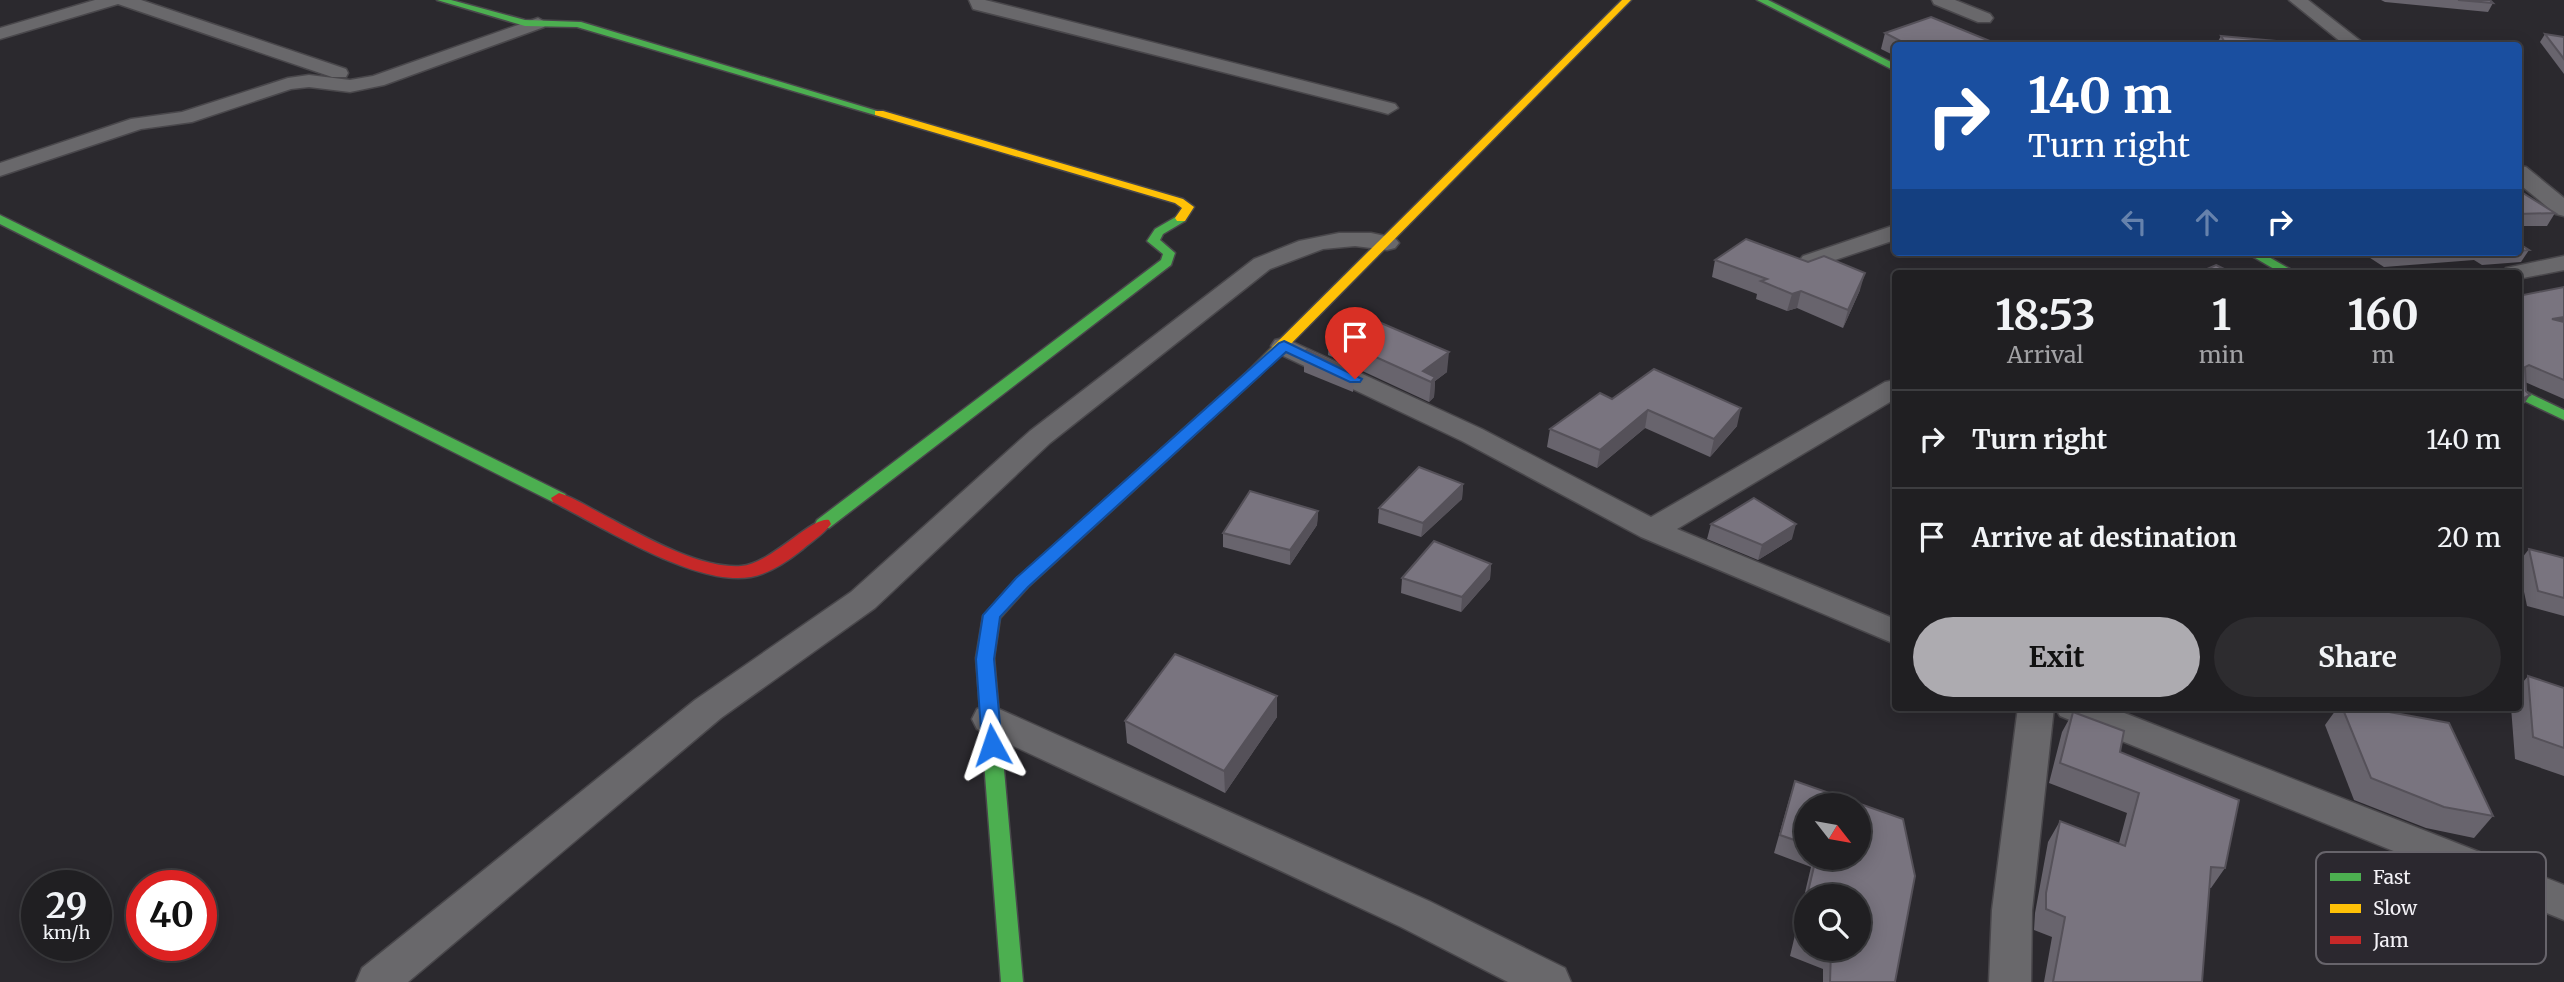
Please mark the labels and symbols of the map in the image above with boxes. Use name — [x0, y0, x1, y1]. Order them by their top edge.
pin — [1325, 307, 1385, 379]
position arrow — [955, 708, 1029, 782]
north arrow — [1794, 793, 1871, 870]
legend — [2316, 852, 2546, 964]
text: Fast — [2373, 865, 2411, 889]
speed limit sign: 40 — [126, 870, 217, 961]
text: Slow — [2373, 896, 2418, 920]
text: Jam — [2372, 928, 2409, 952]

